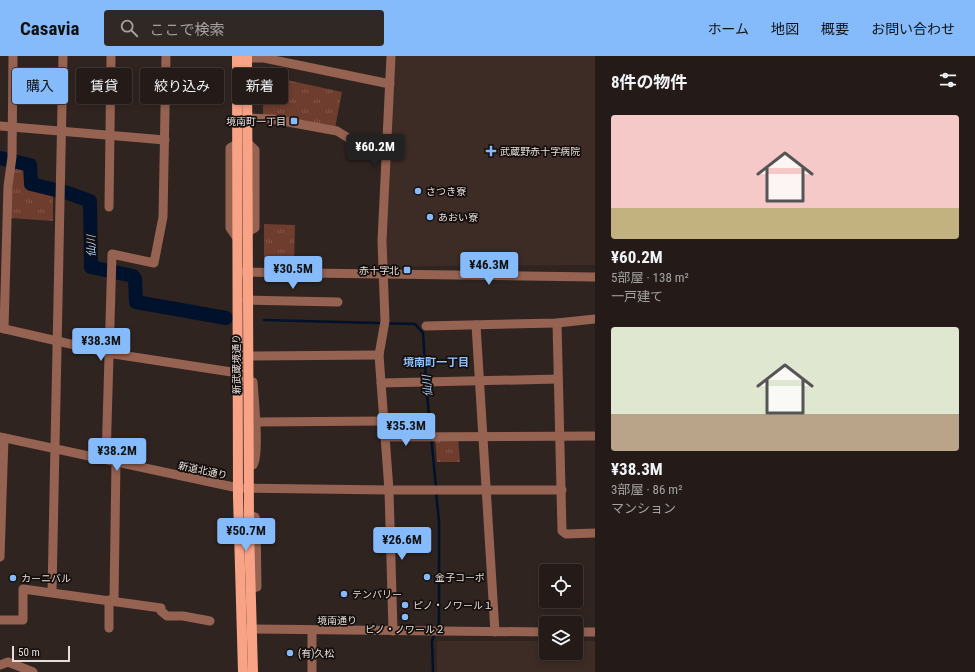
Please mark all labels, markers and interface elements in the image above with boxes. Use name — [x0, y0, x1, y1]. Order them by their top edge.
search box — [104, 10, 384, 46]
text: Casavia — [20, 17, 80, 40]
icon: search — [118, 17, 140, 39]
text: ここで検索 — [150, 21, 225, 39]
text: ホーム — [707, 21, 749, 37]
text: 地図 — [771, 21, 799, 37]
text: 概要 — [821, 21, 849, 37]
text: お問い合わせ — [871, 21, 955, 37]
chip: 購入 — [12, 68, 68, 104]
chip: 賃貸 — [76, 68, 132, 104]
chip: 絞り込み — [140, 68, 224, 104]
chip: 新着 — [232, 68, 288, 104]
icon: filters — [937, 69, 959, 91]
text: 8件の物件 — [611, 72, 688, 92]
place label: 境南町一丁目 — [226, 116, 286, 127]
marker: 境南町一丁目 — [289, 116, 299, 126]
pin: ¥60.2M — [342, 134, 408, 168]
text: ¥60.2M — [355, 139, 395, 154]
icon: home — [749, 141, 821, 213]
marker: 武蔵野赤十字病院 — [485, 145, 497, 157]
place label: 武蔵野赤十字病院 — [500, 146, 580, 157]
marker: さつき寮 — [413, 186, 423, 196]
place label: さつき寮 — [426, 186, 466, 197]
marker: あおい寮 — [425, 212, 435, 222]
place label: あおい寮 — [438, 212, 478, 223]
water label: 仙川 — [85, 234, 98, 257]
text: ¥60.2M — [611, 247, 663, 267]
pin: ¥46.3M — [456, 252, 522, 286]
pin: ¥30.5M — [260, 256, 326, 290]
text: ¥46.3M — [469, 257, 509, 272]
text: ¥30.5M — [273, 261, 313, 276]
place label: 赤十字北 — [359, 265, 399, 276]
marker: 赤十字北 — [402, 265, 412, 275]
text: 5部屋 · 138 m² — [611, 270, 689, 285]
text: 一戸建て — [611, 289, 663, 304]
pin: ¥38.3M — [68, 328, 134, 362]
text: ¥38.3M — [81, 333, 121, 348]
street label: 新武蔵境通り — [231, 334, 242, 394]
icon: home — [749, 353, 821, 425]
district label: 境南町一丁目 — [403, 356, 469, 369]
water label: 仙川 — [420, 373, 435, 397]
pin: ¥35.3M — [373, 413, 439, 447]
text: ¥35.3M — [386, 418, 426, 433]
pin: ¥38.2M — [84, 438, 150, 472]
text: ¥38.2M — [97, 443, 137, 458]
text: ¥38.3M — [611, 459, 663, 479]
street label: 新道北通り — [177, 460, 228, 481]
text: 3部屋 · 86 m² — [611, 482, 682, 497]
text: マンション — [611, 501, 676, 516]
pin: ¥50.7M — [213, 518, 279, 552]
text: ¥50.7M — [226, 523, 266, 538]
pin: ¥26.6M — [369, 527, 435, 561]
text: ¥26.6M — [382, 532, 422, 547]
map controls — [539, 564, 583, 660]
button: locate — [539, 564, 583, 608]
marker: 金子コーポ — [422, 572, 432, 582]
place label: 金子コーポ — [435, 572, 485, 583]
marker: カーニバル — [8, 573, 18, 583]
place label: カーニバル — [21, 573, 71, 584]
marker: テンパリー — [339, 589, 349, 599]
place label: テンパリー — [352, 589, 402, 600]
marker: ピノ・ノワール１ — [400, 600, 410, 610]
place label: ピノ・ノワール１ — [413, 600, 493, 611]
marker: ピノ・ノワール２ — [400, 612, 410, 622]
street label: 境南通り — [317, 615, 357, 626]
button: layers — [539, 616, 583, 660]
place label: ピノ・ノワール２ — [365, 624, 445, 635]
scale bar — [12, 644, 70, 663]
text: 50 m — [18, 646, 40, 659]
marker: (有)久松 — [285, 648, 295, 658]
place label: (有)久松 — [298, 648, 334, 660]

